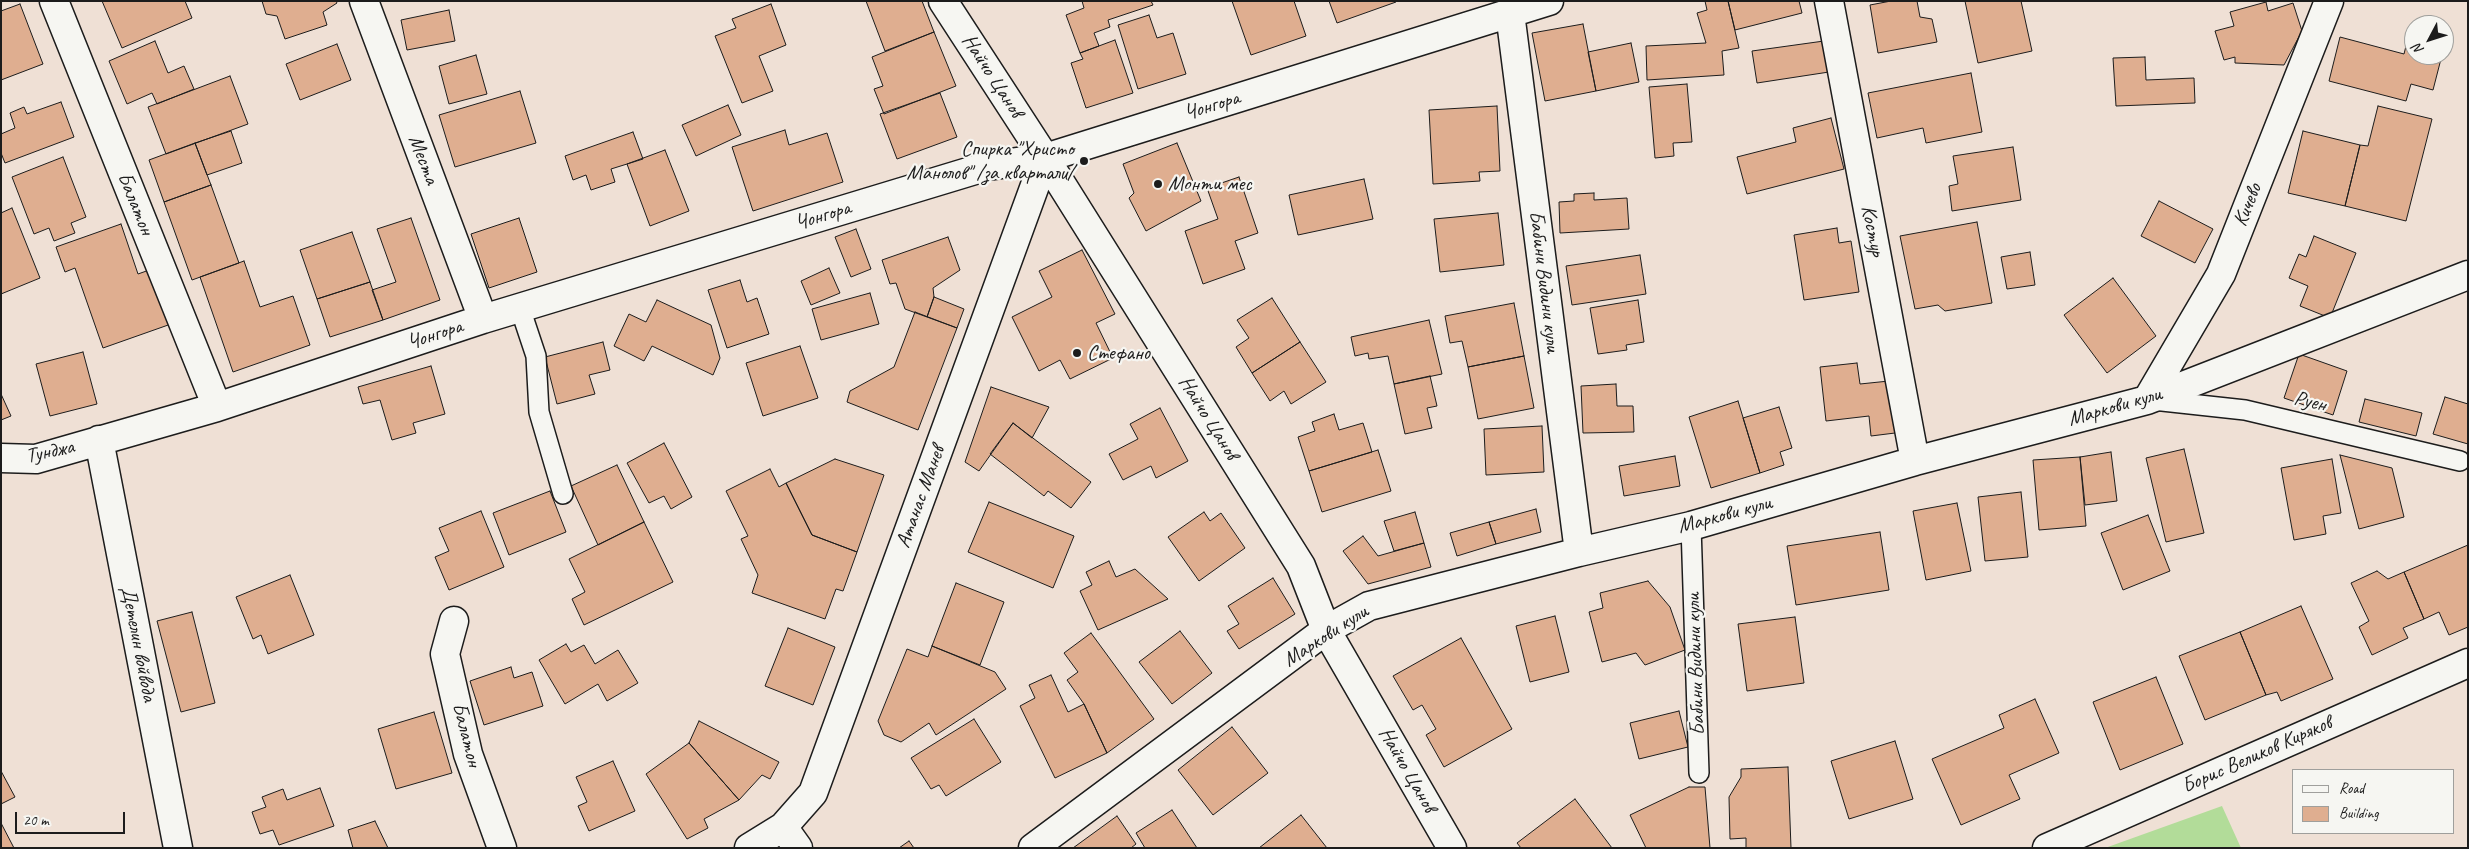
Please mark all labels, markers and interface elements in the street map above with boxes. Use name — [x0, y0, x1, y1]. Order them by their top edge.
north arrow — [2404, 15, 2454, 65]
street label: Найчо Цанов — [956, 30, 1028, 122]
text: N — [2409, 41, 2427, 58]
street label: Чонгора — [1181, 86, 1243, 126]
street label: Места — [402, 132, 444, 188]
place label: Спирка "Христо Манолов" /за квартали/ — [907, 136, 1074, 186]
marker: Спирка "Христо Манолов" /за квартали/ — [1078, 155, 1090, 167]
street label: Балатон — [111, 169, 159, 239]
place label: Монти мес — [1168, 171, 1252, 197]
marker: Монти мес — [1152, 178, 1164, 190]
street label: Кичево — [2228, 180, 2268, 230]
street label: Чонгора — [792, 196, 854, 236]
street label: Костур — [1855, 203, 1889, 259]
street label: Бабини Видини кули — [1523, 210, 1565, 354]
street label: Чонгора — [404, 314, 466, 356]
place label: Стефано — [1087, 340, 1150, 366]
marker: Стефано — [1071, 347, 1083, 359]
street label: Найчо Цанов — [1172, 371, 1244, 465]
street label: Маркови кули — [2065, 382, 2165, 432]
street label: Руен — [2291, 386, 2329, 418]
street label: Тунджа — [24, 435, 76, 469]
street label: Атанас Манев — [891, 443, 951, 551]
street label: Маркови кули — [1675, 490, 1775, 540]
street label: Детелин войвода — [114, 584, 162, 704]
street label: Бабини Видини кули — [1681, 592, 1711, 736]
street label: Маркови кули — [1279, 599, 1373, 673]
street label: Балатон — [446, 700, 486, 770]
street label: Борис Великов Киряков — [2178, 711, 2336, 799]
street label: Найчо Цанов — [1373, 723, 1441, 817]
legend — [2292, 769, 2454, 834]
text: Road — [2339, 779, 2364, 798]
scale bar — [18, 802, 128, 834]
text: Building — [2339, 804, 2378, 823]
text: 20 m — [23, 811, 49, 830]

